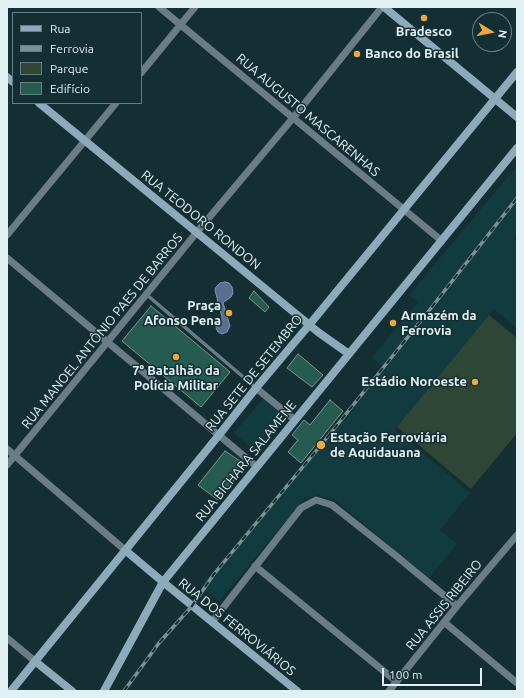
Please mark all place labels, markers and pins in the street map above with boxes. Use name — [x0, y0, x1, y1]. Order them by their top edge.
marker: Bradesco — [419, 13, 429, 23]
place label: Bradesco — [396, 24, 452, 40]
place label: Banco do Brasil — [365, 46, 459, 62]
marker: Banco do Brasil — [352, 49, 362, 59]
place label: Praça Afonso Pena — [144, 298, 221, 329]
marker: Praça Afonso Pena — [224, 308, 234, 318]
place label: Armazém da Ferrovia — [401, 308, 477, 339]
marker: Armazém da Ferrovia — [388, 318, 398, 328]
marker: 7° Batalhão da Polícia Militar — [171, 352, 181, 362]
place label: 7° Batalhão da Polícia Militar — [132, 363, 220, 394]
place label: Estádio Noroeste — [361, 374, 467, 390]
marker: Estádio Noroeste — [470, 377, 480, 387]
place label: Estação Ferroviária de Aquidauana — [330, 430, 447, 461]
marker: Estação Ferroviária de Aquidauana — [315, 439, 327, 451]

